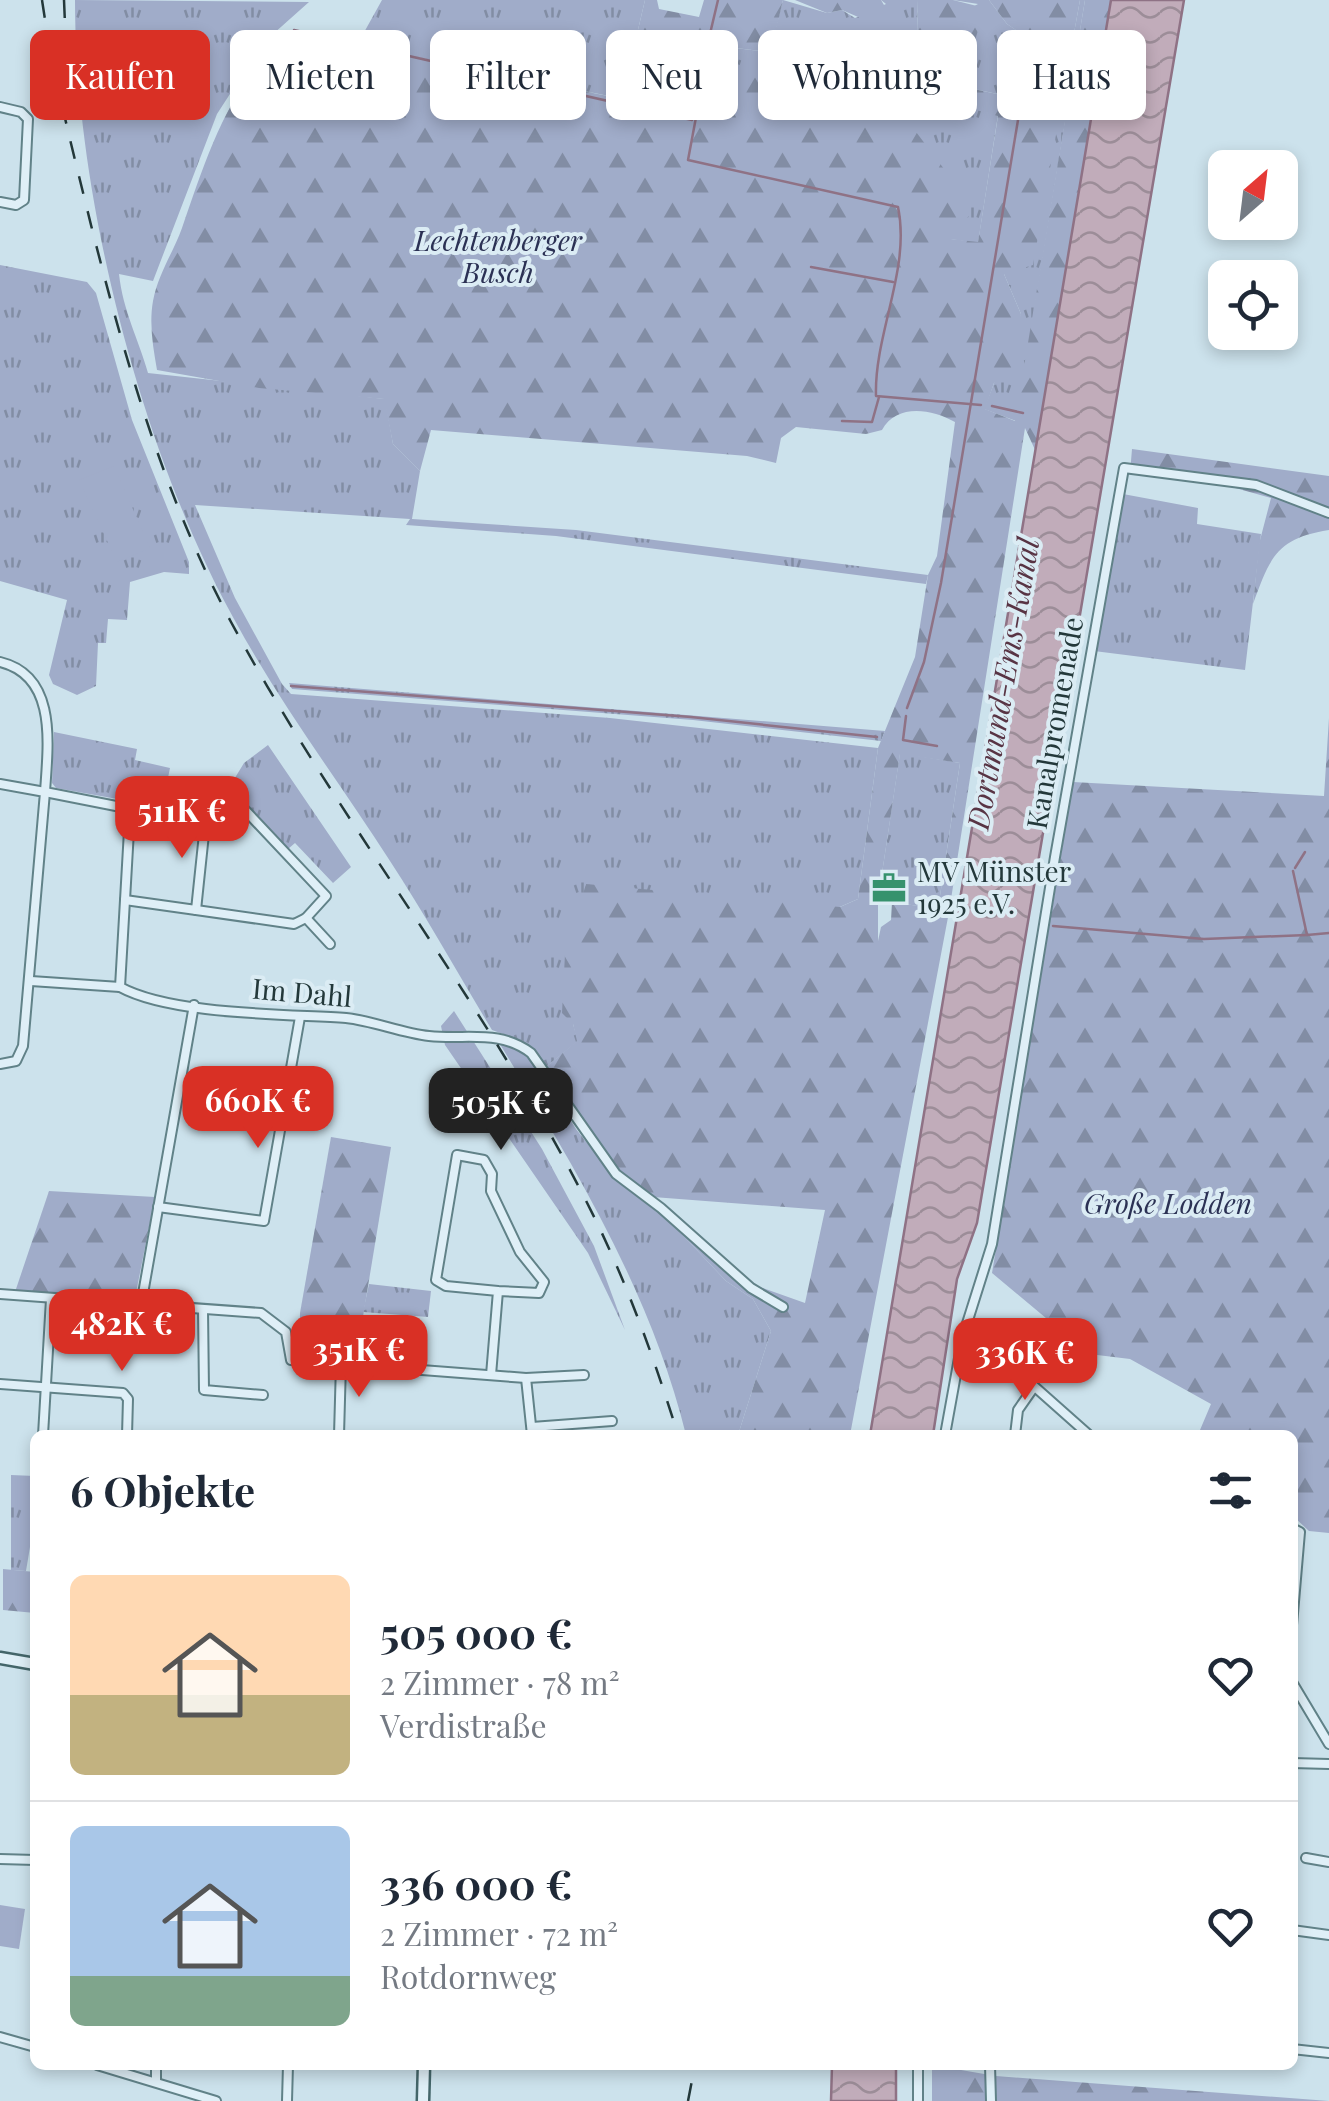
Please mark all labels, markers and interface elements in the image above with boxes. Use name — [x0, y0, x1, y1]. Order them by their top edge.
chip: Kaufen — [30, 30, 210, 120]
chip: Mieten — [230, 30, 410, 120]
chip: Filter — [430, 30, 586, 120]
chip: Neu — [606, 30, 738, 120]
chip: Wohnung — [758, 30, 977, 120]
chip: Haus — [997, 30, 1146, 120]
north arrow — [1208, 150, 1298, 240]
map controls — [1208, 150, 1298, 350]
park label: Lechtenberger Busch — [413, 221, 583, 290]
button: locate — [1208, 260, 1298, 350]
water label: Dortmund-Ems-Kanal — [957, 533, 1048, 833]
street label: Kanalpromenade — [1017, 614, 1090, 832]
pin: 511K € — [101, 776, 263, 861]
text: 511K € — [137, 787, 227, 830]
place label: MV Münster 1925 e.V. — [917, 852, 1072, 921]
office icon: MV Münster 1925 e.V. — [870, 869, 908, 907]
street label: Im Dahl — [251, 969, 353, 1014]
pin: 660K € — [177, 1066, 339, 1151]
pin: 505K € — [420, 1068, 582, 1153]
text: 660K € — [205, 1077, 312, 1120]
text: 505K € — [451, 1079, 551, 1122]
park label: Große Lodden — [1084, 1184, 1252, 1221]
pin: 482K € — [41, 1289, 203, 1374]
text: 482K € — [71, 1300, 173, 1343]
pin: 351K € — [278, 1315, 440, 1400]
pin: 336K € — [944, 1318, 1106, 1403]
text: 351K € — [312, 1326, 406, 1369]
text: 336K € — [975, 1329, 1075, 1372]
text: 6 Objekte — [70, 1462, 255, 1518]
icon: filters — [1203, 1463, 1258, 1518]
text: 505 000 € — [380, 1604, 573, 1660]
icon: home — [150, 1615, 270, 1735]
icon: heart — [1203, 1648, 1258, 1703]
text: 2 Zimmer · 78 m² — [380, 1660, 620, 1703]
text: Verdistraße — [380, 1703, 547, 1746]
text: 336 000 € — [380, 1855, 572, 1911]
icon: home — [150, 1866, 270, 1986]
icon: heart — [1203, 1899, 1258, 1954]
text: 2 Zimmer · 72 m² — [380, 1911, 618, 1954]
text: Rotdornweg — [380, 1954, 556, 1997]

